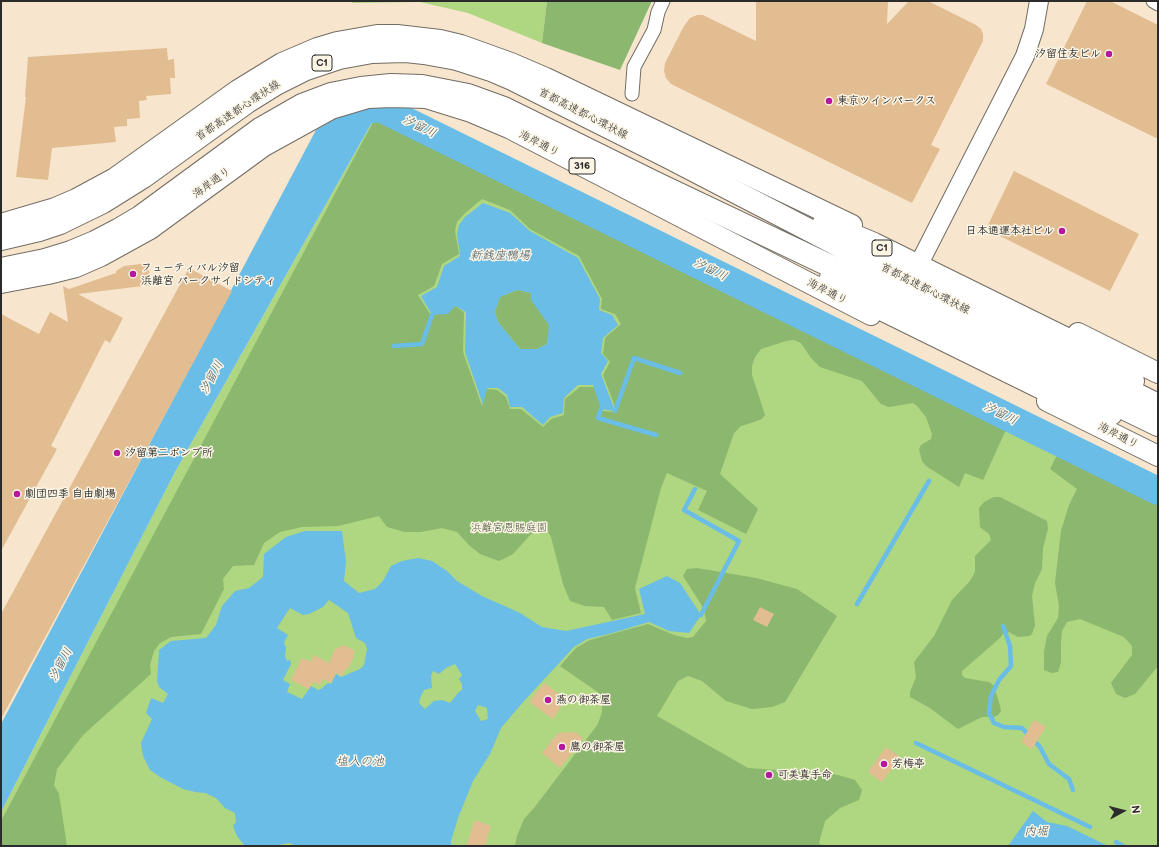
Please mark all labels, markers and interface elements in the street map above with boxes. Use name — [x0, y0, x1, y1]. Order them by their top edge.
place label: 汐留住友ビル — [1035, 47, 1101, 61]
marker: 汐留住友ビル — [1104, 49, 1114, 59]
road number: C1 — [312, 55, 332, 71]
street label: 首都高速都心環状線 — [193, 78, 283, 144]
street label: 首都高速都心環状線 — [536, 86, 630, 142]
place label: 東京ツインパークス — [837, 94, 936, 108]
marker: 東京ツインパークス — [824, 96, 834, 106]
water label: 汐留川 — [400, 113, 438, 141]
street label: 海岸通り — [516, 128, 562, 160]
road number: 316 — [569, 158, 595, 174]
street label: 海岸通り — [190, 165, 234, 201]
place label: 日本通運本社ビル — [966, 224, 1054, 238]
marker: 日本通運本社ビル — [1057, 226, 1067, 236]
road number: C1 — [872, 240, 892, 256]
water label: 新銭座鴨場 — [470, 249, 530, 263]
water label: 汐留川 — [691, 256, 729, 284]
place label: フューティバル汐留 浜離宮 パークサイドシティ — [141, 261, 276, 287]
street label: 首都高速都心環状線 — [878, 261, 972, 317]
marker: フューティバル汐留 浜離宮 パークサイドシティ — [128, 269, 138, 279]
street label: 海岸通り — [804, 276, 850, 308]
water label: 汐留川 — [197, 359, 227, 397]
water label: 汐留川 — [981, 400, 1019, 428]
street label: 海岸通り — [1095, 420, 1141, 452]
place label: 汐留第二ポンプ所 — [125, 446, 213, 460]
marker: 汐留第二ポンプ所 — [112, 448, 122, 458]
place label: 劇団四季 自由劇場 — [25, 487, 116, 501]
marker: 劇団四季 自由劇場 — [12, 489, 22, 499]
park label: 浜離宮恩賜庭園 — [471, 521, 547, 535]
water label: 汐留川 — [46, 646, 76, 684]
place label: 燕の御茶屋 — [556, 693, 611, 707]
marker: 燕の御茶屋 — [543, 695, 553, 705]
place label: 鷹の御茶屋 — [570, 740, 625, 754]
marker: 鷹の御茶屋 — [557, 742, 567, 752]
water label: 塩入の池 — [336, 755, 384, 769]
place label: 芳梅亭 — [892, 757, 925, 771]
marker: 芳梅亭 — [879, 759, 889, 769]
place label: 可美真手命 — [777, 768, 832, 782]
marker: 可美真手命 — [764, 770, 774, 780]
north arrow — [1103, 791, 1143, 831]
text: N — [1128, 805, 1142, 814]
water label: 内堀 — [1024, 825, 1048, 839]

